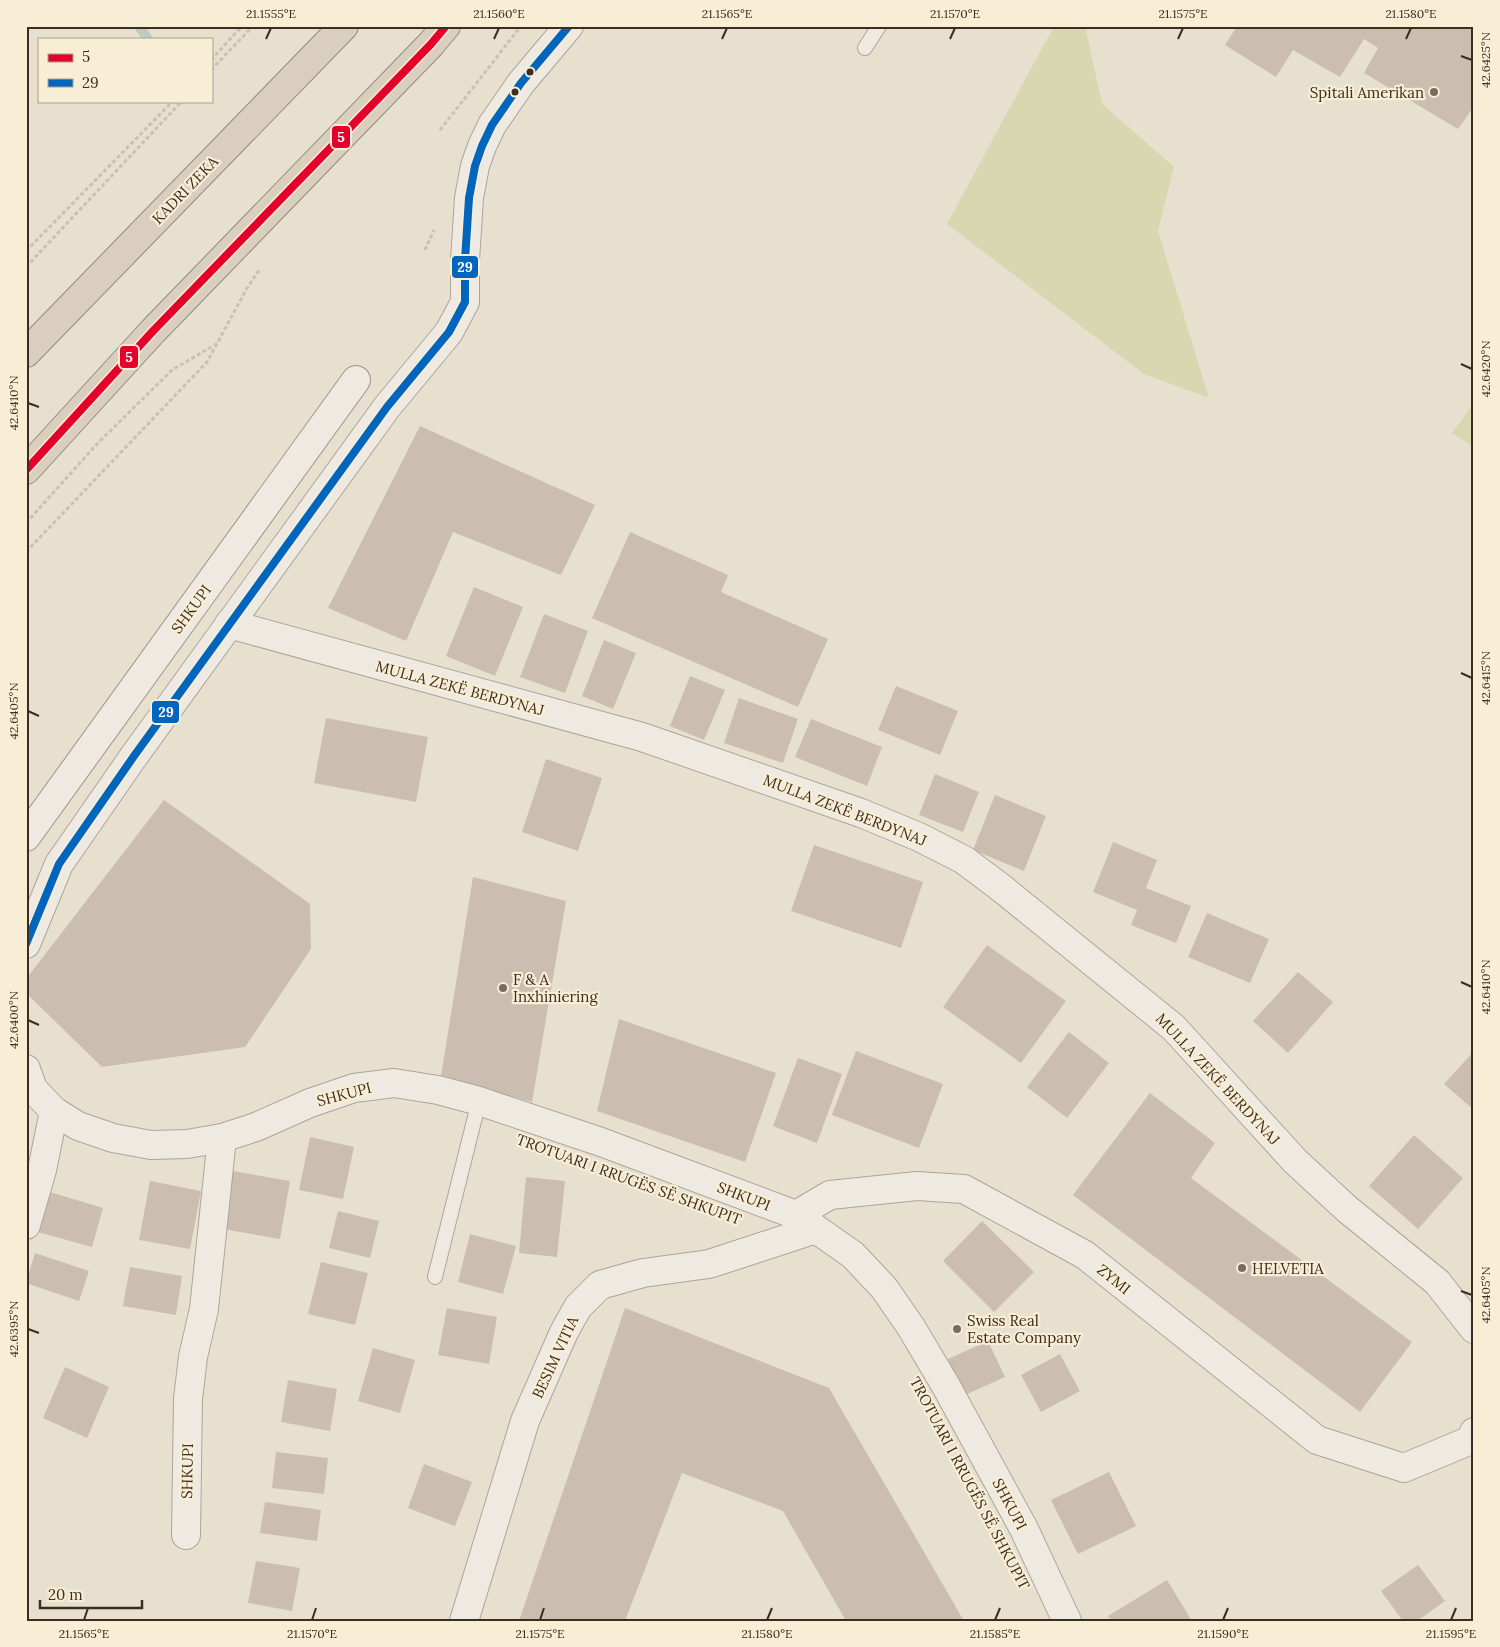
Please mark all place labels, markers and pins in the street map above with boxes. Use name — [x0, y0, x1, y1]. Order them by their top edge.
unlabelled marker — [525, 67, 535, 77]
place label: Spitali Amerikan — [1310, 83, 1424, 102]
marker: Spitali Amerikan — [1428, 86, 1440, 98]
unlabelled marker — [510, 87, 520, 97]
place label: F & A Inxhiniering — [513, 970, 598, 1006]
marker: F & A Inxhiniering — [497, 982, 509, 994]
place label: HELVETIA — [1252, 1259, 1324, 1278]
marker: HELVETIA — [1236, 1262, 1248, 1274]
place label: Swiss Real Estate Company — [967, 1311, 1081, 1347]
marker: Swiss Real Estate Company — [951, 1323, 963, 1335]

